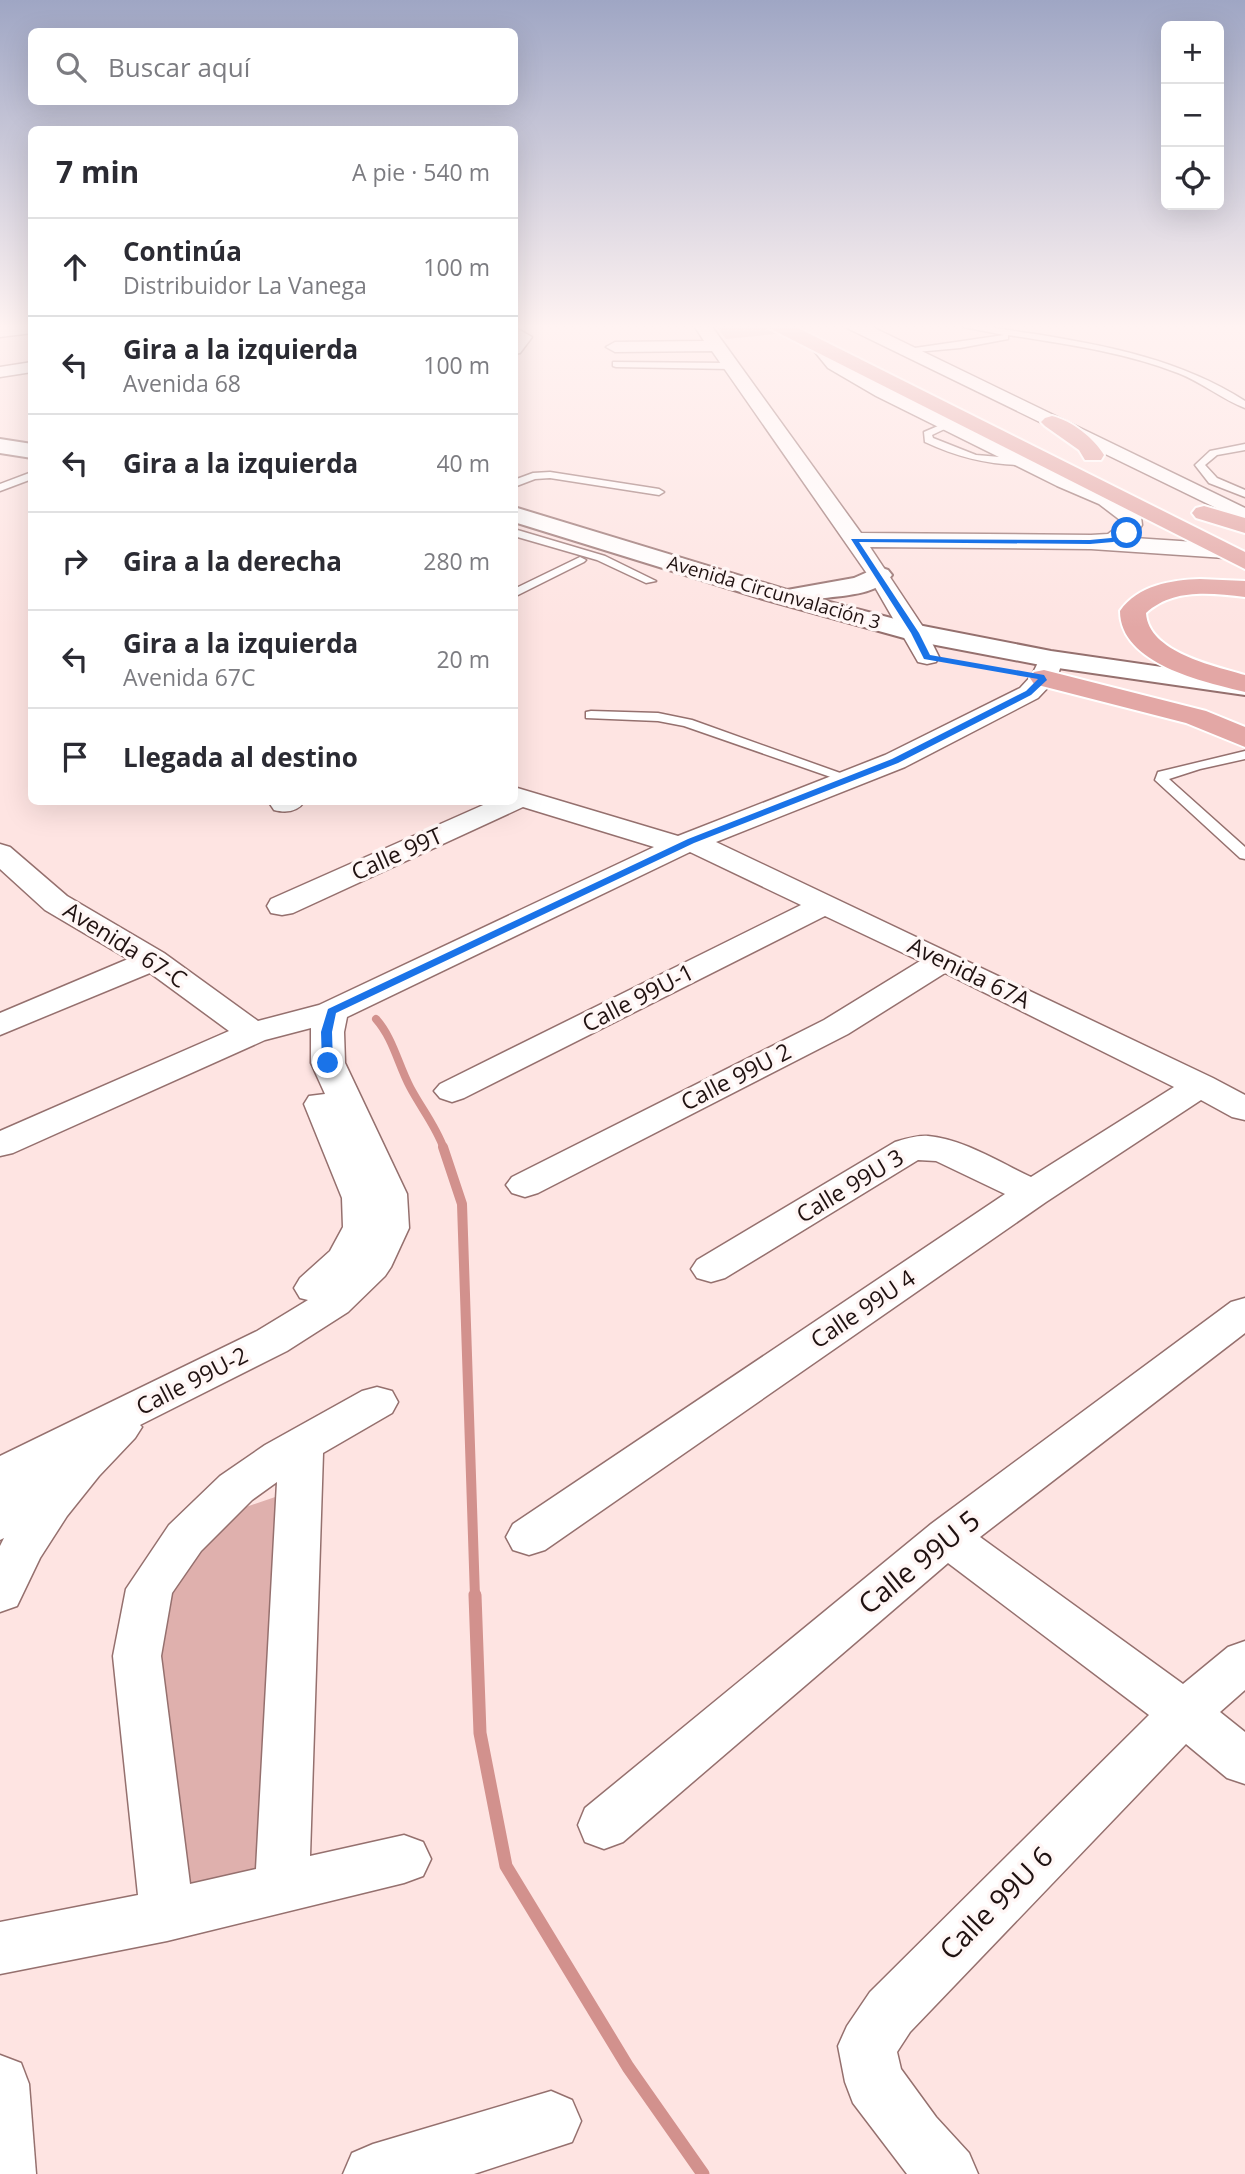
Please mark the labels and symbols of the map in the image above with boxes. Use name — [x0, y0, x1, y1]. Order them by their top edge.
route start — [1111, 517, 1142, 548]
street label: Avenida Circunvalación 3 — [664, 549, 884, 635]
street label: Calle 99T — [346, 819, 448, 887]
street label: Avenida 67-C — [58, 894, 193, 995]
street label: Avenida 67A — [903, 929, 1036, 1016]
street label: Calle 99U-1 — [576, 955, 699, 1039]
street label: Calle 99U 2 — [675, 1035, 796, 1118]
route end — [312, 1047, 343, 1078]
street label: Calle 99U 3 — [790, 1141, 909, 1230]
street label: Calle 99U 4 — [804, 1261, 921, 1355]
street label: Calle 99U-2 — [130, 1338, 253, 1422]
street label: Calle 99U 5 — [850, 1501, 987, 1622]
street label: Calle 99U 6 — [930, 1837, 1060, 1967]

